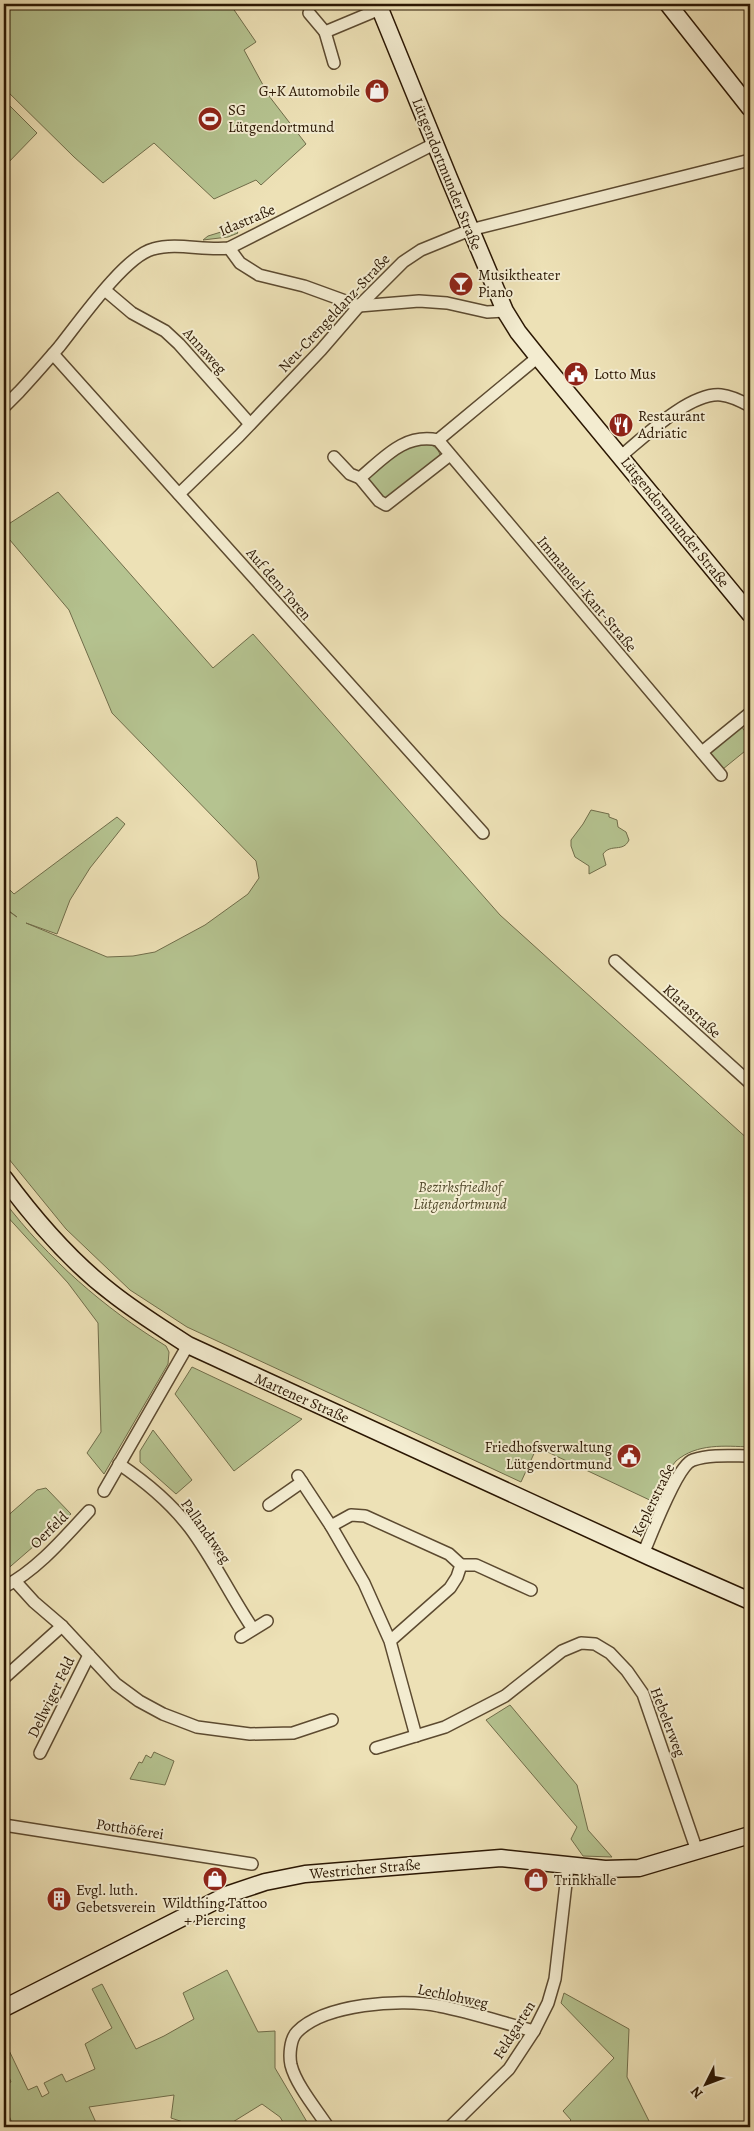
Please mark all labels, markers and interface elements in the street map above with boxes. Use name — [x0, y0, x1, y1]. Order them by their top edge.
shop icon: G+K Automobile — [364, 78, 390, 104]
place label: G+K Automobile — [259, 81, 360, 101]
street label: Lütgendortmunder Straße — [407, 95, 487, 253]
place label: SG Lütgendortmund — [228, 100, 335, 137]
sports icon: SG Lütgendortmund — [197, 106, 223, 132]
street label: Idastraße — [216, 199, 278, 241]
street label: Neu-Crengeldanz-Straße — [274, 249, 395, 377]
place label: Musiktheater Piano — [478, 265, 561, 302]
bar icon: Musiktheater Piano — [448, 271, 474, 297]
street label: Annaweg — [178, 323, 231, 379]
public building icon: Lotto Mus — [563, 361, 589, 387]
place label: Lotto Mus — [594, 364, 656, 384]
place label: Restaurant Adriatic — [637, 406, 705, 443]
restaurant icon: Restaurant Adriatic — [608, 412, 634, 438]
street label: Lütgendortmunder Straße — [616, 452, 734, 592]
street label: Immanuel-Kant-Straße — [533, 532, 642, 656]
street label: Auf dem Toren — [241, 543, 316, 625]
street label: Klarastraße — [659, 980, 726, 1043]
park label: Bezirksfriedhof Lütgendortmund — [413, 1177, 507, 1214]
street label: Martener Straße — [251, 1368, 353, 1428]
place label: Friedhofsverwaltung Lütgendortmund — [484, 1437, 613, 1474]
public building icon: Friedhofsverwaltung Lütgendortmund — [616, 1443, 642, 1469]
street label: Keplerstraße — [627, 1460, 679, 1540]
street label: Pallandtweg — [176, 1495, 236, 1568]
street label: Oerfeld — [26, 1506, 73, 1553]
street label: Dellwiger Feld — [23, 1652, 80, 1741]
street label: Hebelerweg — [646, 1684, 691, 1760]
street label: Potthöferei — [95, 1814, 165, 1844]
street label: Westricher Straße — [308, 1854, 422, 1884]
shop icon: Wildthing Tattoo + Piercing — [202, 1866, 228, 1892]
shop icon: Trinkhalle — [523, 1867, 549, 1893]
place label: Trinkhalle — [554, 1870, 617, 1890]
place label: Evgl. luth. Gebetsverein — [76, 1880, 156, 1917]
building icon: Evgl. luth. Gebetsverein — [46, 1886, 72, 1912]
place label: Wildthing Tattoo + Piercing — [162, 1893, 267, 1930]
street label: Lechlohweg — [416, 1979, 491, 2013]
street label: Feldgarten — [488, 1997, 540, 2063]
north arrow — [682, 2058, 732, 2108]
text: N — [686, 2082, 707, 2103]

